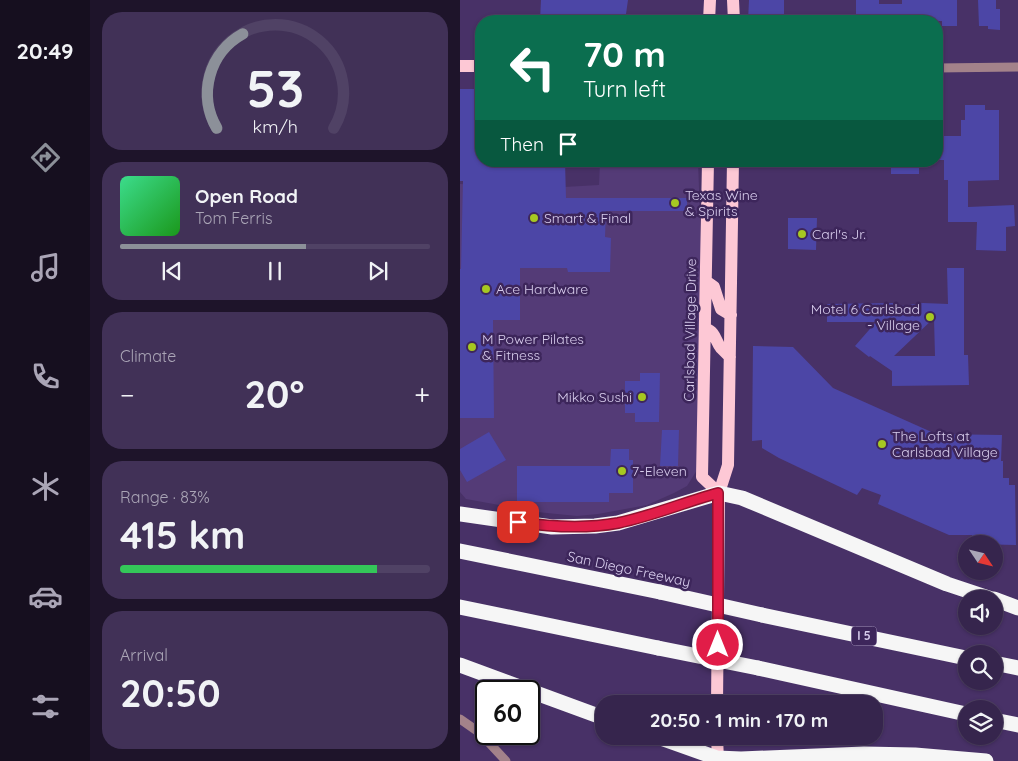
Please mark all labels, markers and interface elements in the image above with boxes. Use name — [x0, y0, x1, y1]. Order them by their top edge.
text: 70 m — [583, 32, 666, 76]
icon: left — [500, 35, 565, 100]
text: 20:49 — [16, 37, 74, 65]
text: 53 — [246, 55, 304, 120]
text: Turn left — [583, 75, 666, 103]
text: km/h — [252, 115, 298, 137]
icon: arrive — [554, 130, 582, 158]
text: Then — [500, 132, 544, 156]
icon: directions — [28, 140, 63, 175]
text: Open Road — [195, 184, 298, 208]
place label: Texas Wine & Spirits — [685, 186, 758, 220]
marker: Texas Wine & Spirits — [669, 197, 681, 209]
text: Tom Ferris — [195, 208, 272, 228]
place label: Smart & Final — [544, 209, 631, 227]
marker: Smart & Final — [528, 212, 540, 224]
place label: Carl's Jr. — [812, 225, 866, 243]
marker: Carl's Jr. — [796, 228, 808, 240]
icon: music — [28, 250, 63, 285]
icon: previous — [158, 257, 186, 285]
icon: pause — [261, 257, 289, 285]
icon: next — [364, 257, 392, 285]
street label: Carlsbad Village Drive — [680, 258, 700, 402]
place label: Ace Hardware — [496, 280, 588, 298]
marker: Ace Hardware — [480, 283, 492, 295]
place label: Motel 6 Carlsbad - Village — [811, 300, 920, 334]
marker: Motel 6 Carlsbad - Village — [924, 311, 936, 323]
place label: M Power Pilates & Fitness — [482, 330, 584, 364]
marker: M Power Pilates & Fitness — [466, 341, 478, 353]
text: Climate — [120, 346, 176, 366]
icon: phone — [28, 359, 63, 394]
text: 20° — [244, 370, 304, 418]
text: − — [120, 377, 135, 412]
text: + — [414, 377, 430, 412]
place label: Mikko Sushi — [557, 388, 632, 406]
marker: Mikko Sushi — [636, 391, 648, 403]
place label: The Lofts at Carlsbad Village — [892, 427, 998, 461]
marker: The Lofts at Carlsbad Village — [876, 438, 888, 450]
place label: 7-Eleven — [632, 462, 687, 480]
marker: 7-Eleven — [616, 465, 628, 477]
icon: climate — [28, 469, 63, 504]
text: Range · 83% — [120, 487, 210, 507]
pin — [497, 501, 539, 543]
icon: arrive — [504, 508, 532, 536]
text: 415 km — [120, 511, 245, 559]
north arrow — [958, 535, 1002, 580]
map controls — [958, 535, 1003, 745]
street label: San Diego Freeway — [566, 547, 692, 591]
icon: car — [28, 579, 63, 614]
button: sound — [958, 590, 1003, 635]
position arrow — [691, 618, 743, 670]
road number: I 5 — [852, 626, 876, 646]
text: Arrival — [120, 645, 168, 665]
button: search — [958, 645, 1003, 690]
text: 20:50 — [120, 669, 221, 717]
speed limit sign: 60 — [475, 680, 540, 745]
icon: filters — [28, 689, 63, 724]
button: layers — [958, 700, 1003, 745]
text: 20:50 · 1 min · 170 m — [650, 708, 828, 732]

